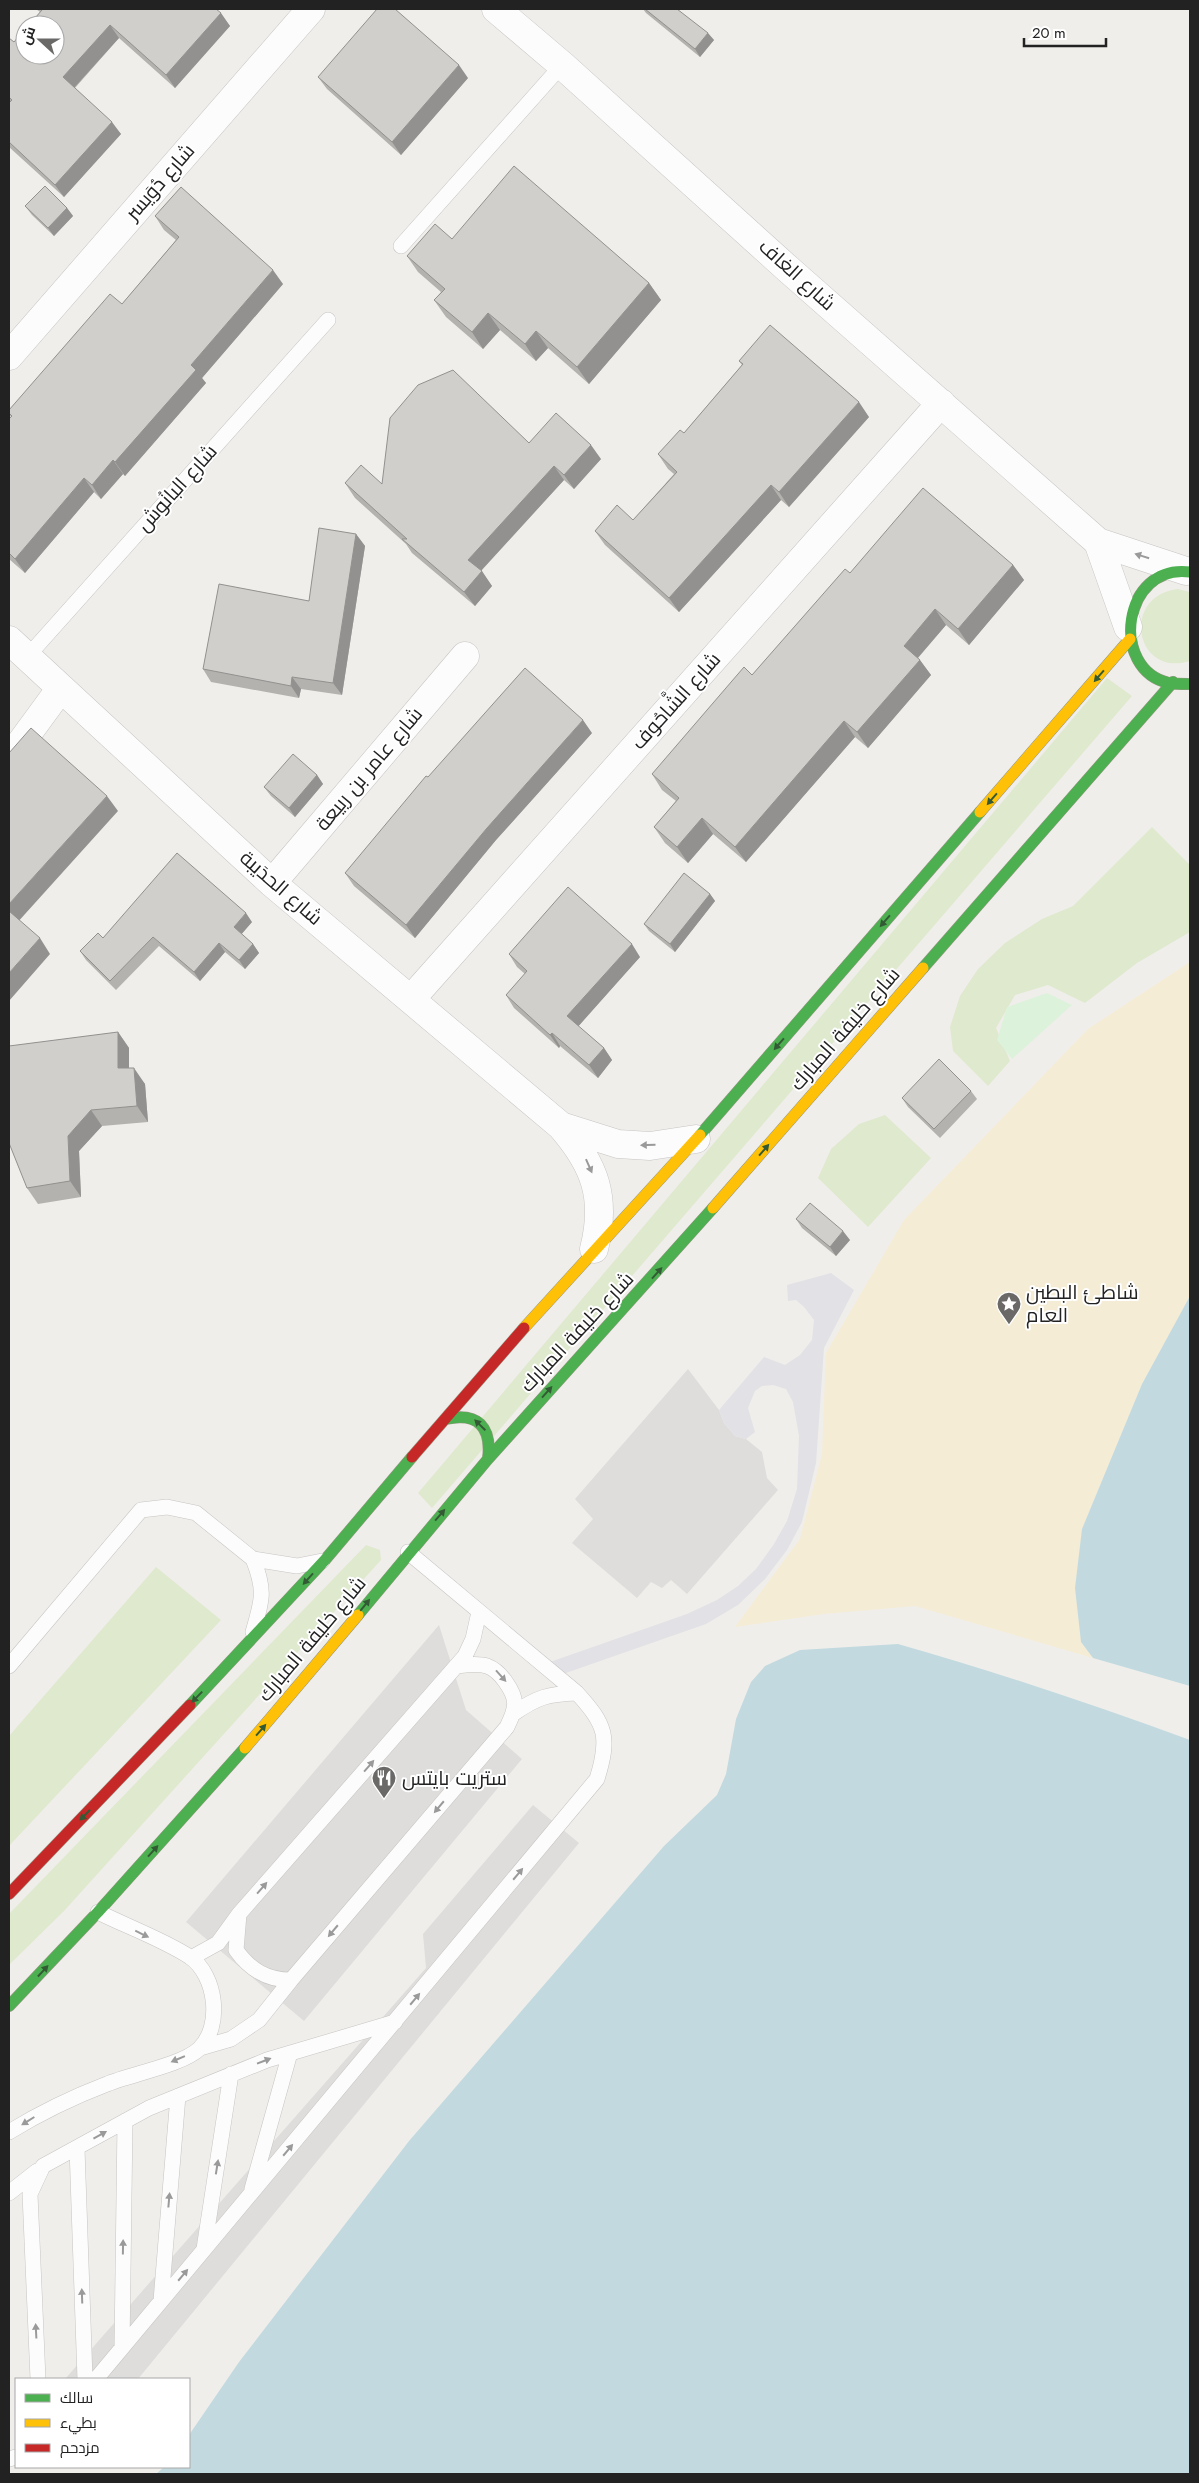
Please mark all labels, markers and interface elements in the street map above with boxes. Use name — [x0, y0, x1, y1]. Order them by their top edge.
north arrow — [15, 15, 65, 65]
scale bar — [1024, 15, 1106, 47]
text: 20 m — [1032, 22, 1066, 44]
text: ش — [15, 23, 40, 47]
street label: شارع دُوَيسر — [118, 137, 202, 228]
street label: شارع الغاف — [752, 232, 842, 318]
street label: شارع البانُوش — [130, 438, 224, 538]
one-way arrow — [1134, 552, 1149, 560]
street label: شارع الشَّاحُوف — [623, 645, 728, 756]
one-way arrow — [1093, 669, 1104, 682]
street label: شارع عامر بن ربيعة — [309, 701, 429, 837]
one-way arrow — [986, 792, 998, 804]
street label: شارع الحدَيبة — [233, 844, 329, 932]
one-way arrow — [880, 915, 891, 928]
street label: شارع خليفة المبارك — [783, 961, 907, 1097]
one-way arrow — [773, 1037, 785, 1049]
one-way arrow — [640, 1141, 656, 1149]
one-way arrow — [758, 1145, 770, 1157]
one-way arrow — [586, 1159, 594, 1173]
street label: شارع خليفة المبارك — [513, 1265, 641, 1399]
one-way arrow — [651, 1267, 663, 1279]
place label: شاطئ البطين العام — [1026, 1278, 1139, 1330]
place icon: شاطئ البطين العام — [996, 1291, 1022, 1325]
one-way arrow — [541, 1386, 552, 1399]
one-way arrow — [474, 1419, 486, 1431]
one-way arrow — [434, 1509, 446, 1521]
street label: شارع خليفة المبارك — [251, 1570, 373, 1708]
one-way arrow — [302, 1572, 314, 1584]
one-way arrow — [360, 1599, 371, 1612]
one-way arrow — [495, 1670, 506, 1683]
one-way arrow — [191, 1691, 203, 1703]
one-way arrow — [255, 1723, 266, 1736]
one-way arrow — [363, 1759, 374, 1772]
place label: ستريت بايتس — [402, 1764, 507, 1793]
restaurant icon: ستريت بايتس — [371, 1765, 397, 1799]
one-way arrow — [434, 1801, 445, 1813]
one-way arrow — [79, 1808, 91, 1820]
one-way arrow — [147, 1845, 158, 1858]
one-way arrow — [513, 1868, 524, 1881]
one-way arrow — [256, 1883, 268, 1895]
one-way arrow — [328, 1924, 339, 1937]
one-way arrow — [134, 1929, 149, 1938]
one-way arrow — [37, 1965, 49, 1977]
one-way arrow — [409, 1993, 420, 2006]
one-way arrow — [171, 2056, 185, 2064]
one-way arrow — [256, 2057, 271, 2064]
one-way arrow — [21, 2116, 34, 2125]
one-way arrow — [92, 2131, 107, 2139]
one-way arrow — [282, 2144, 293, 2157]
one-way arrow — [213, 2159, 221, 2175]
one-way arrow — [166, 2192, 174, 2208]
one-way arrow — [120, 2239, 128, 2255]
one-way arrow — [178, 2268, 189, 2281]
one-way arrow — [78, 2287, 86, 2303]
one-way arrow — [31, 2322, 39, 2338]
legend — [15, 2378, 190, 2468]
text: سالك — [60, 2387, 93, 2409]
text: بطيء — [60, 2412, 97, 2435]
text: مزدحم — [60, 2437, 100, 2459]

